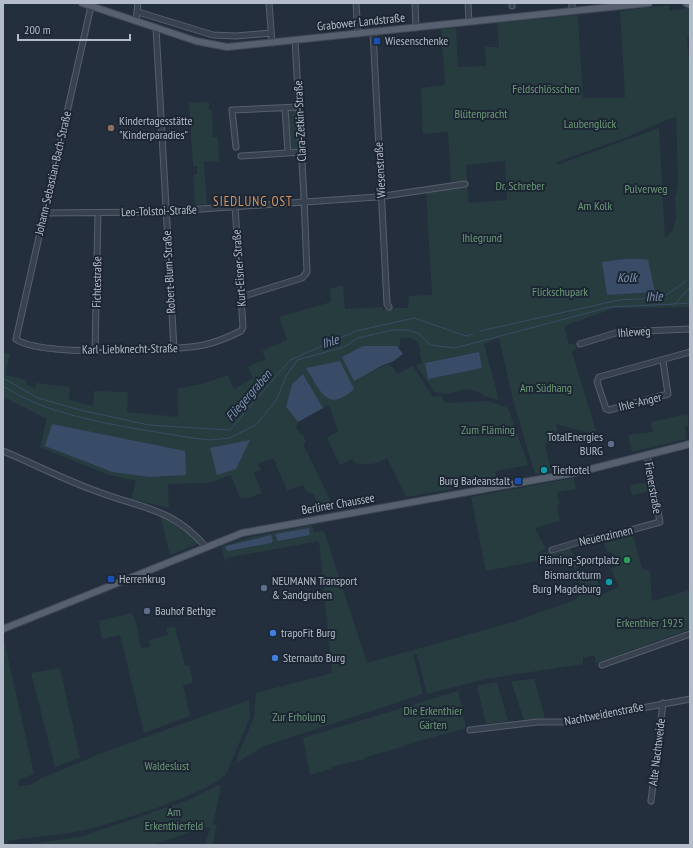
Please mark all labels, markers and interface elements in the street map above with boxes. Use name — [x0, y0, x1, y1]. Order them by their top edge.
street label: Grabower Landstraße — [316, 9, 406, 34]
scale bar — [18, 16, 130, 42]
text: 200 m — [24, 22, 51, 37]
place label: Wiesenschenke — [385, 33, 448, 48]
marker: Wiesenschenke — [372, 36, 382, 46]
street label: Clara-Zetkin-Straße — [290, 80, 309, 162]
park label: Feldschlösschen — [512, 81, 580, 96]
park label: Blütenpracht — [454, 106, 508, 121]
street label: Johann-Sebastian-Bach-Straße — [31, 109, 74, 237]
place label: Kindertagesstätte "Kinderparadies" — [119, 113, 192, 142]
park label: Laubenglück — [564, 116, 617, 131]
marker: Kindertagesstätte "Kinderparadies" — [106, 123, 116, 133]
street label: Wiesenstraße — [371, 142, 388, 198]
park label: Dr. Schreber — [495, 178, 545, 193]
park label: Pulverweg — [624, 181, 668, 196]
district label: SIEDLUNG OST — [213, 193, 293, 210]
park label: Am Kolk — [578, 198, 612, 213]
street label: Leo-Tolstoi-Straße — [121, 202, 197, 219]
street label: Kurt-Eisner-Straße — [228, 229, 249, 307]
street label: Robert-Blum-Straße — [159, 230, 178, 314]
park label: Ihlegrund — [462, 230, 502, 245]
street label: Fichtestraße — [89, 256, 104, 308]
water label: Kolk — [617, 269, 639, 286]
park label: Flickschupark — [532, 284, 588, 299]
water label: Ihle — [645, 287, 665, 305]
street label: Ihleweg — [617, 323, 651, 340]
water label: Ihle — [319, 330, 342, 352]
street label: Karl-Liebknecht-Straße — [82, 340, 178, 357]
water label: Fliegergraben — [222, 365, 276, 424]
park label: Am Südhang — [520, 380, 572, 395]
street label: Ihle-Anger — [617, 389, 664, 414]
park label: Zum Fläming — [461, 422, 515, 437]
place label: TotalEnergies BURG — [547, 429, 603, 458]
marker: TotalEnergies BURG — [606, 439, 616, 449]
street label: Fienerstraße — [642, 461, 665, 515]
place label: Tierhotel — [552, 462, 590, 477]
marker: Tierhotel — [539, 465, 549, 475]
place label: Burg Badeanstalt — [439, 473, 511, 488]
marker: Burg Badeanstalt — [513, 476, 523, 486]
street label: Berliner Chaussee — [300, 490, 376, 517]
street label: Neuenzinnen — [578, 522, 634, 549]
place label: Fläming-Sportplatz — [539, 552, 619, 567]
marker: Fläming-Sportplatz — [622, 555, 632, 565]
place label: Bismarckturm Burg Magdeburg — [532, 567, 601, 596]
place label: Herrenkrug — [119, 571, 166, 586]
place label: NEUMANN Transport & Sandgruben — [272, 573, 358, 602]
marker: Herrenkrug — [106, 574, 116, 584]
marker: Bismarckturm Burg Magdeburg — [604, 577, 614, 587]
marker: NEUMANN Transport & Sandgruben — [259, 583, 269, 593]
place label: Bauhof Bethge — [155, 603, 216, 618]
marker: Bauhof Bethge — [142, 606, 152, 616]
park label: Erkenthier 1925 — [617, 615, 683, 630]
place label: trapoFit Burg — [281, 625, 336, 640]
marker: trapoFit Burg — [268, 628, 278, 638]
place label: Sternauto Burg — [283, 650, 345, 665]
marker: Sternauto Burg — [270, 653, 280, 663]
street label: Nachtweidenstraße — [563, 698, 645, 729]
park label: Die Erkenthier Gärten — [403, 703, 463, 732]
park label: Zur Erholung — [272, 709, 326, 724]
street label: Alte Nachtweide — [645, 717, 668, 787]
park label: Waldeslust — [145, 758, 190, 773]
park label: Am Erkenthierfeld — [145, 804, 203, 833]

